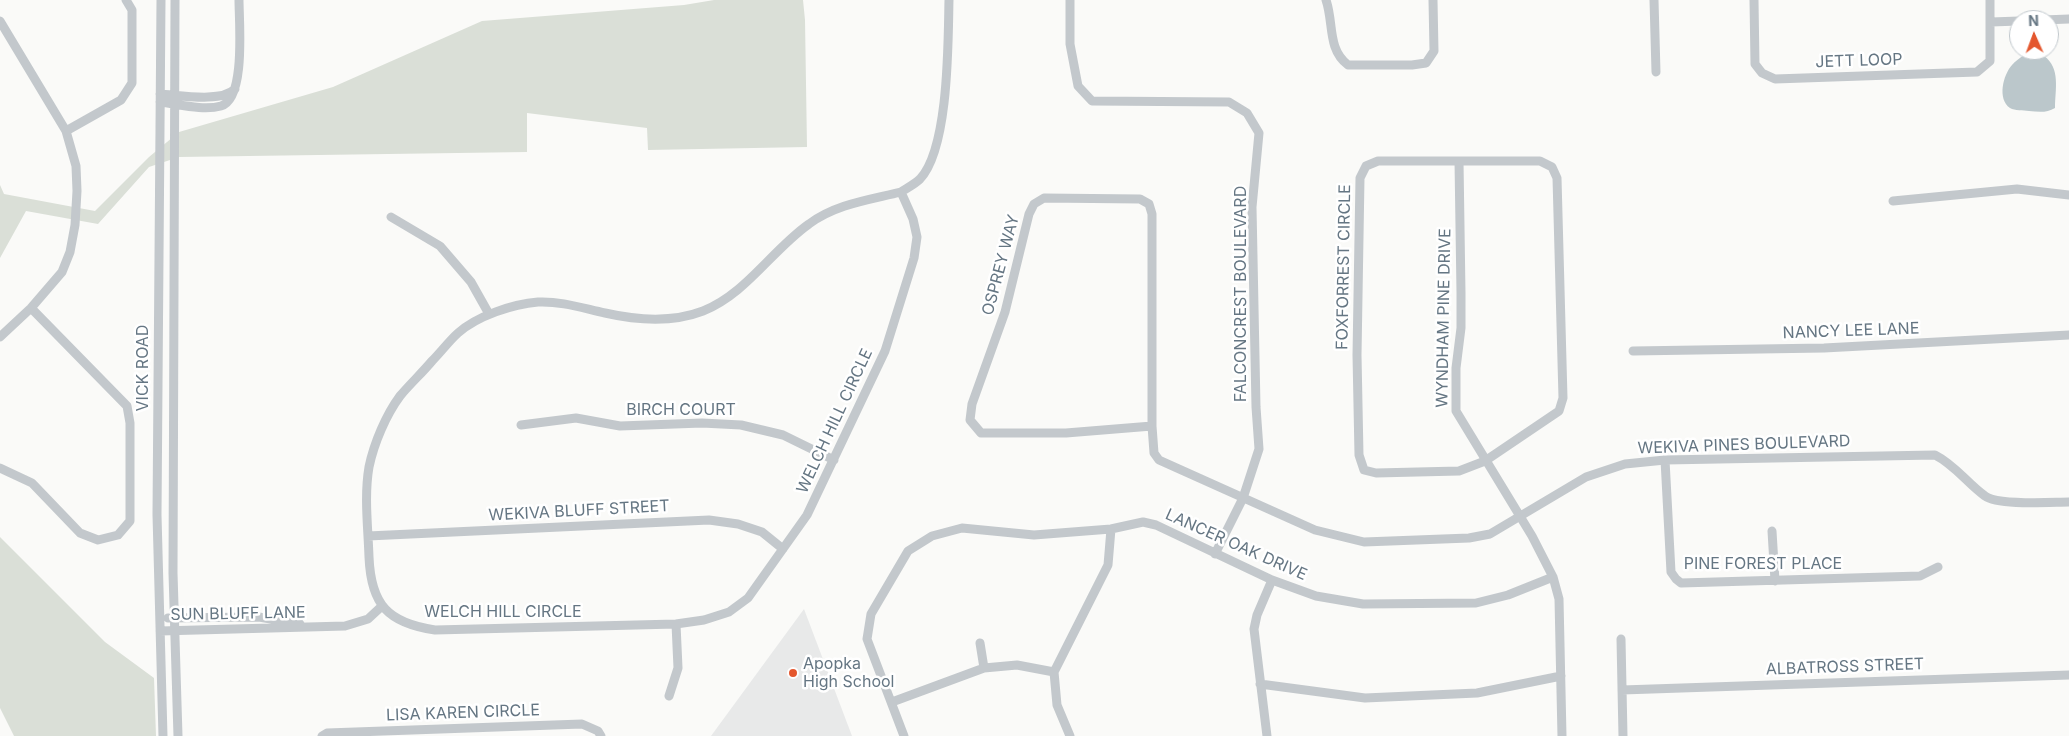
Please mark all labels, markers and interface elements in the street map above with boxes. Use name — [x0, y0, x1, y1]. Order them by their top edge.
north arrow — [2009, 10, 2059, 60]
text: N — [2028, 12, 2039, 29]
street label: JETT LOOP — [1815, 50, 1903, 72]
street label: FOXFORREST CIRCLE — [1333, 184, 1355, 350]
street label: FALCONCREST BOULEVARD — [1231, 186, 1251, 402]
street label: OSPREY WAY — [978, 212, 1024, 318]
street label: WYNDHAM PINE DRIVE — [1433, 228, 1455, 408]
street label: NANCY LEE LANE — [1782, 319, 1920, 343]
street label: VICK ROAD — [133, 325, 153, 411]
street label: WELCH HILL CIRCLE — [793, 346, 877, 496]
street label: BIRCH COURT — [626, 400, 736, 420]
street label: WEKIVA PINES BOULEVARD — [1637, 432, 1851, 458]
street label: WEKIVA BLUFF STREET — [488, 497, 670, 525]
street label: LANCER OAK DRIVE — [1162, 505, 1310, 585]
street label: PINE FOREST PLACE — [1684, 554, 1842, 574]
street label: WELCH HILL CIRCLE — [424, 602, 582, 622]
street label: SUN BLUFF LANE — [170, 603, 306, 625]
place label: Apopka High School — [803, 654, 894, 692]
street label: ALBATROSS STREET — [1765, 655, 1925, 679]
marker: Apopka High School — [787, 667, 799, 679]
street label: LISA KAREN CIRCLE — [386, 701, 540, 725]

